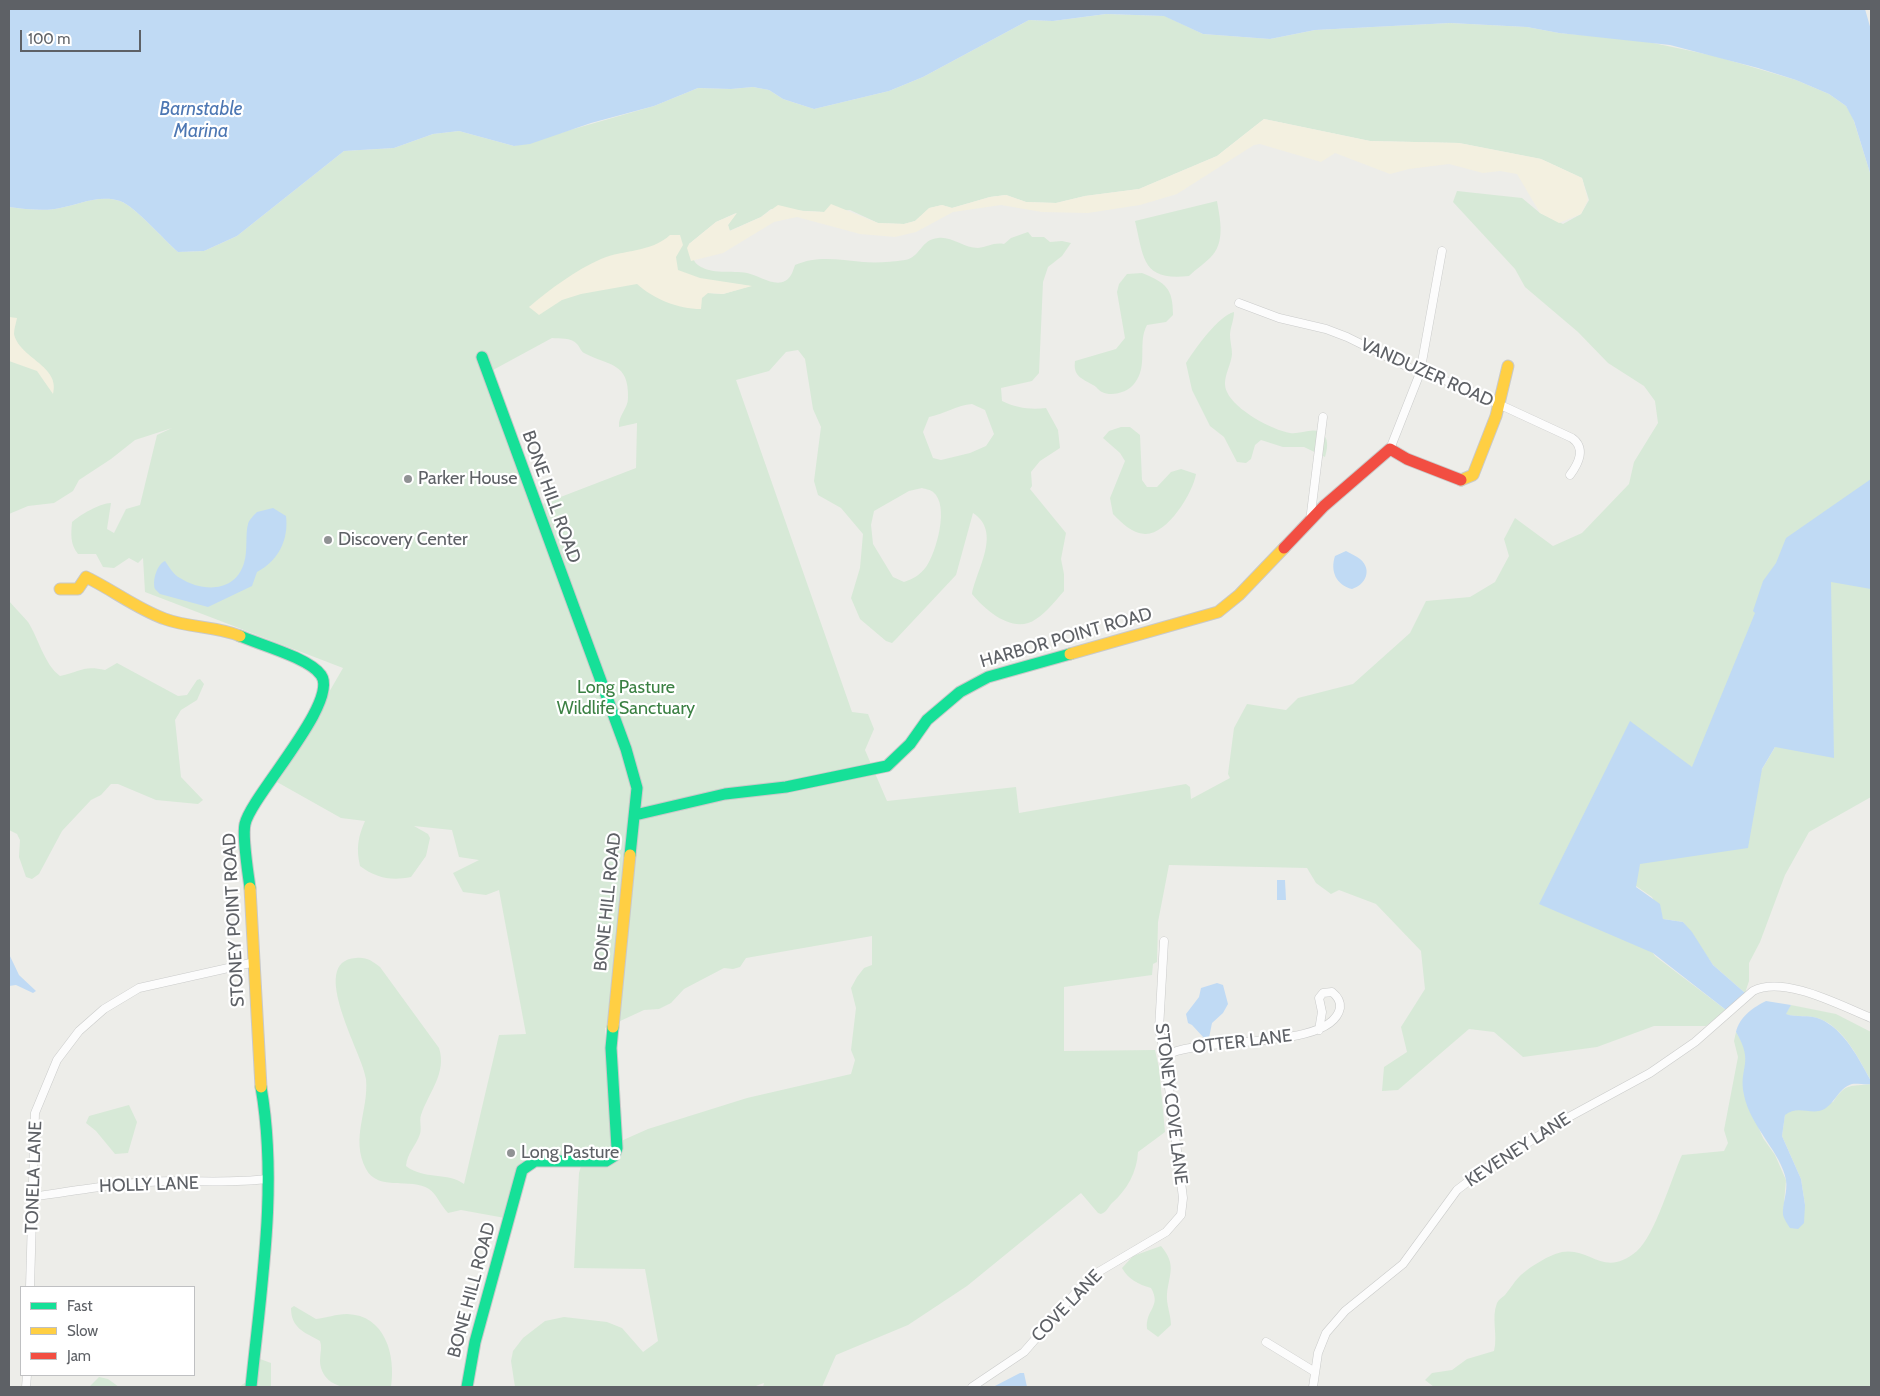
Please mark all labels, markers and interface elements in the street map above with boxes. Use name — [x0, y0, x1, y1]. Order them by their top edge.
scale bar — [22, 20, 144, 52]
text: 100 m — [28, 30, 70, 48]
water label: Barnstable Marina — [160, 98, 242, 142]
street label: VANDUZER ROAD — [1357, 334, 1497, 412]
street label: BONE HILL ROAD — [517, 428, 585, 566]
place label: Parker House — [418, 468, 517, 490]
marker: Parker House — [402, 473, 414, 485]
place label: Discovery Center — [338, 529, 468, 551]
marker: Discovery Center — [322, 534, 334, 546]
street label: HARBOR POINT ROAD — [978, 603, 1154, 673]
park label: Long Pasture Wildlife Sanctuary — [557, 677, 695, 720]
street label: STONEY POINT ROAD — [219, 832, 249, 1008]
street label: BONE HILL ROAD — [590, 832, 626, 972]
street label: STONEY COVE LANE — [1150, 1022, 1192, 1186]
street label: OTTER LANE — [1191, 1025, 1293, 1059]
street label: KEVENEY LANE — [1461, 1108, 1575, 1192]
street label: TONELA LANE — [21, 1120, 47, 1234]
place label: Long Pasture — [521, 1142, 619, 1164]
marker: Long Pasture — [505, 1147, 517, 1159]
street label: HOLLY LANE — [99, 1172, 199, 1198]
street label: BONE HILL ROAD — [444, 1220, 500, 1360]
street label: COVE LANE — [1027, 1265, 1107, 1347]
legend — [20, 1286, 195, 1376]
text: Fast — [67, 1297, 92, 1315]
text: Slow — [67, 1322, 98, 1340]
text: Jam — [67, 1347, 91, 1365]

